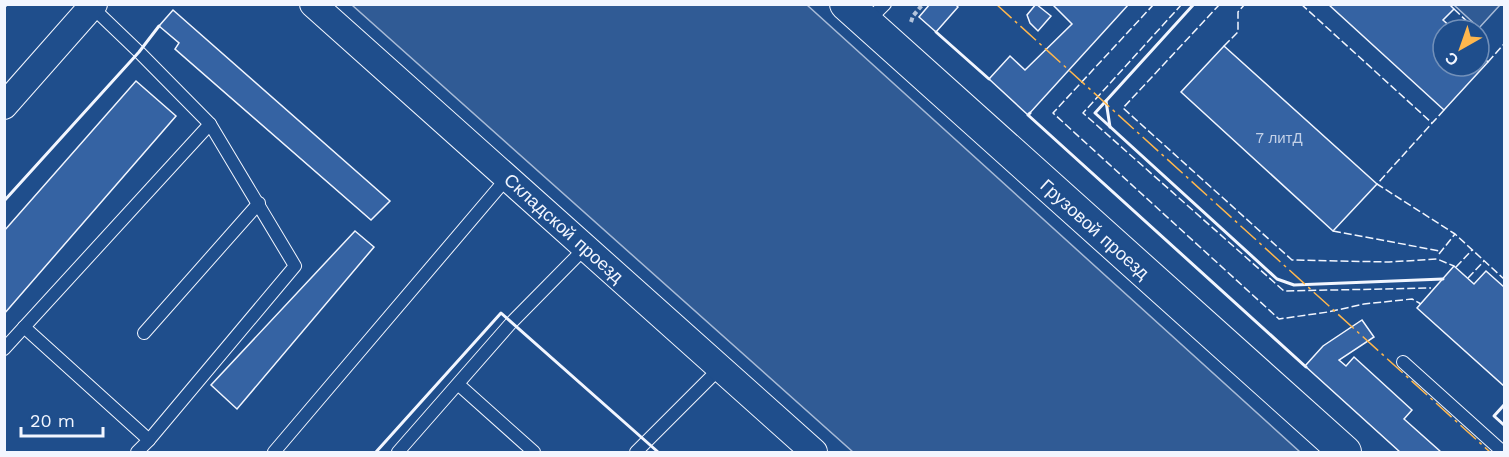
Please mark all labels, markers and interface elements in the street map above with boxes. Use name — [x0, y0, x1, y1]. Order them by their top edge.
north arrow — [1431, 18, 1491, 78]
text: С — [1441, 48, 1462, 70]
house number: 7 литД — [1255, 129, 1303, 147]
street label: Складской проезд — [500, 169, 628, 287]
street label: Грузовой проезд — [1036, 175, 1154, 284]
scale bar — [21, 400, 104, 438]
text: 20 m — [30, 410, 75, 431]

